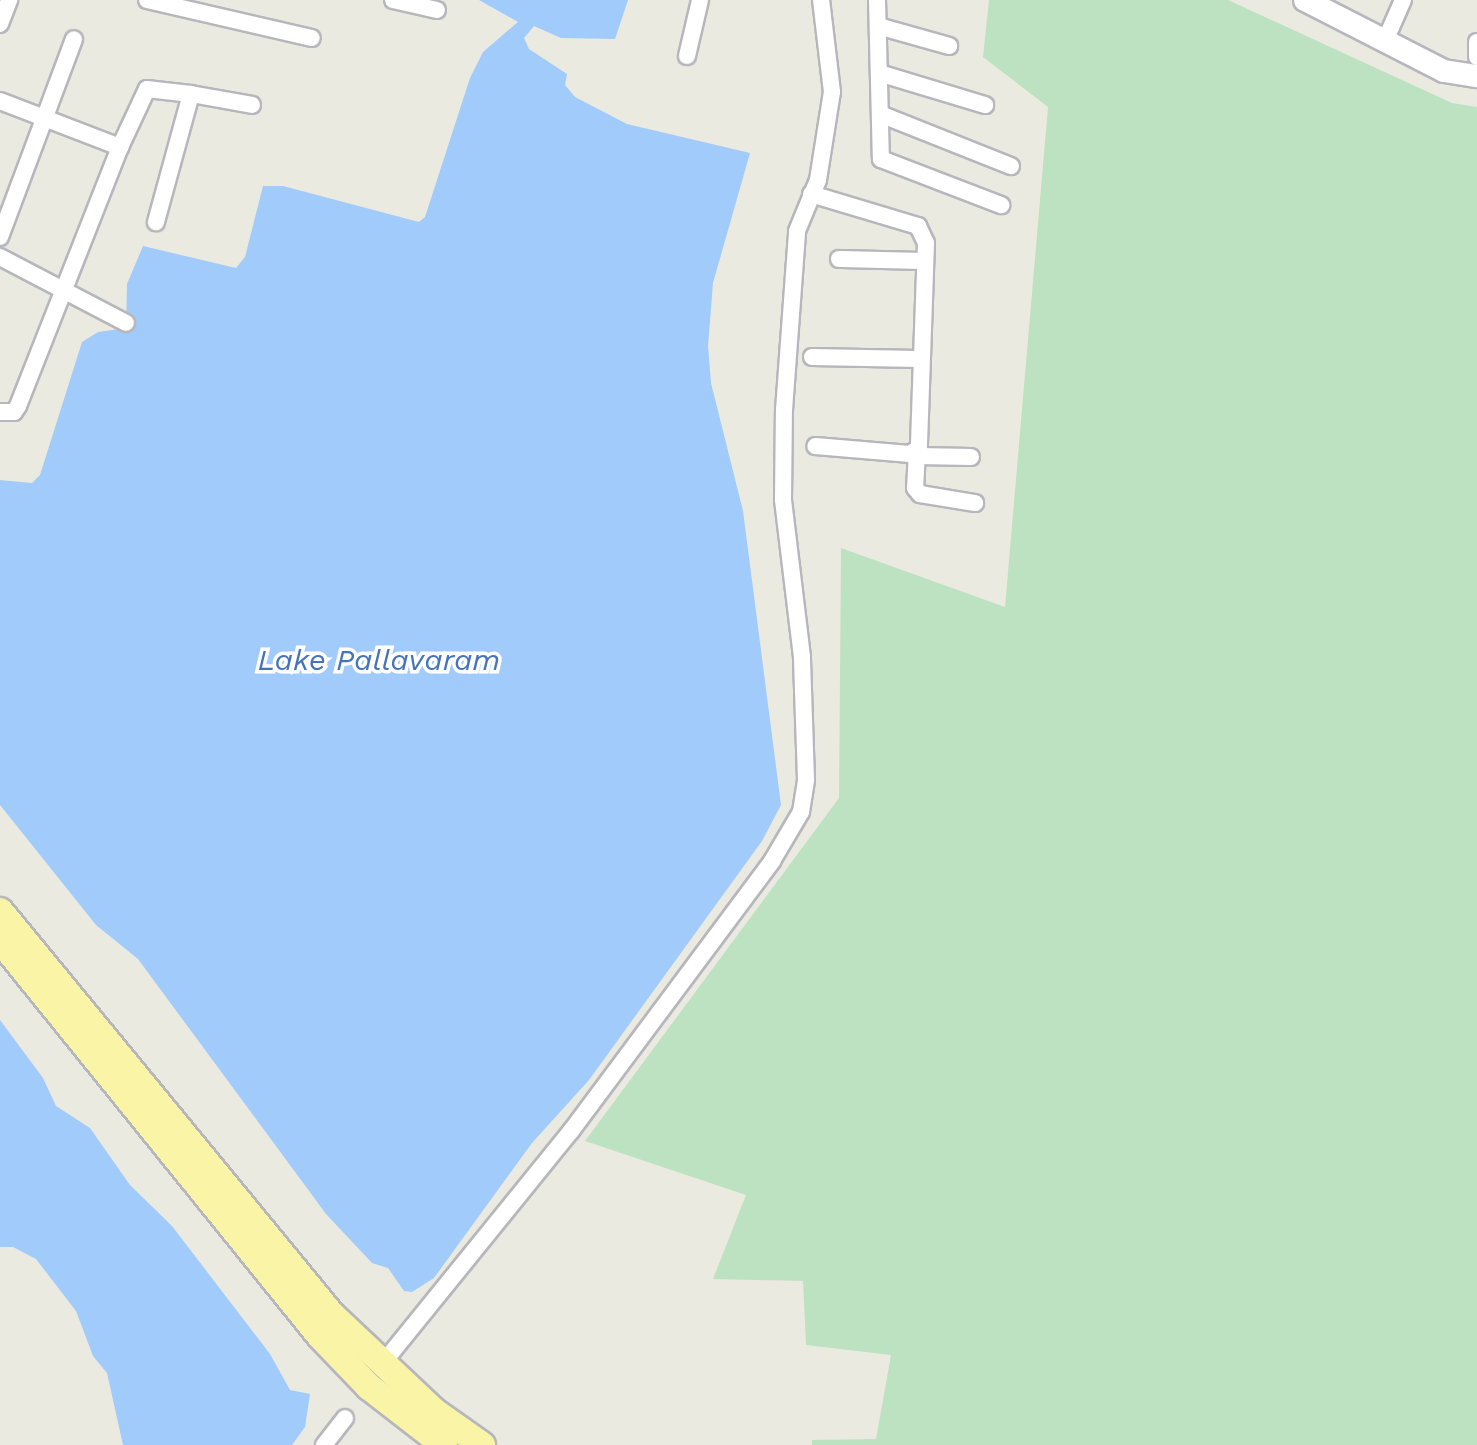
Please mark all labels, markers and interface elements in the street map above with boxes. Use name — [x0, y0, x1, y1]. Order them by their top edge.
water label: Lake Pallavaram — [258, 642, 500, 678]

